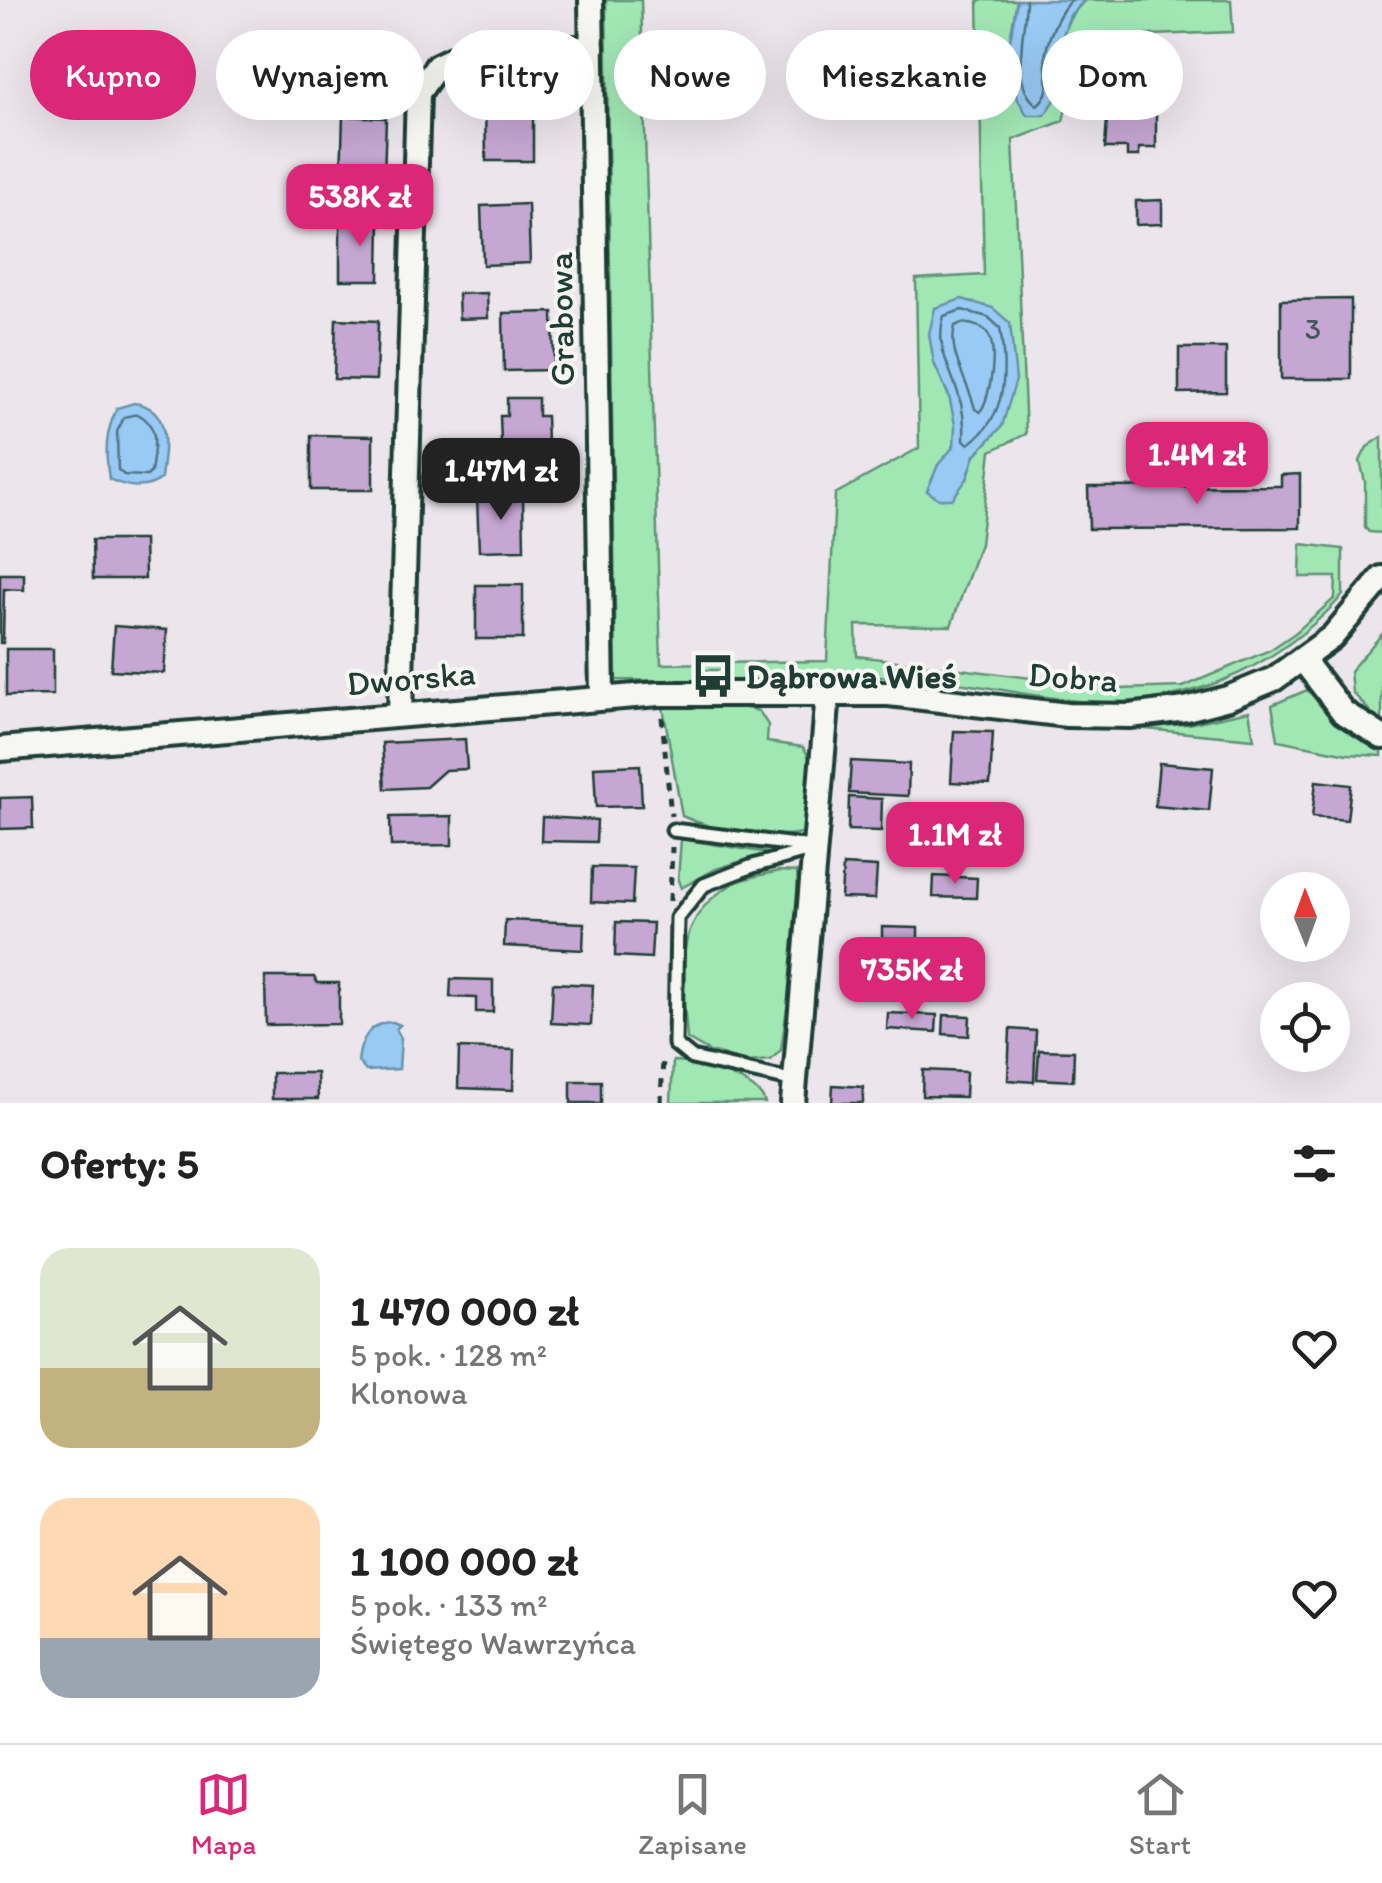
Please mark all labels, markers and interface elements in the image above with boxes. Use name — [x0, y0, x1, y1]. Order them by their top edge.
chip: Kupno — [30, 30, 196, 120]
chip: Wynajem — [216, 30, 424, 120]
chip: Filtry — [444, 30, 594, 120]
chip: Nowe — [614, 30, 766, 120]
chip: Mieszkanie — [786, 30, 1022, 120]
chip: Dom — [1042, 30, 1183, 120]
pin: 538K zł — [268, 164, 452, 249]
text: 538K zł — [308, 177, 412, 215]
street label: Grabowa — [539, 252, 583, 386]
house number: 3 — [1305, 310, 1321, 347]
pin: 1.4M zł — [1105, 422, 1289, 507]
text: 1.4M zł — [1148, 435, 1246, 473]
pin: 1.47M zł — [398, 438, 604, 523]
text: 1.47M zł — [444, 451, 558, 489]
street label: Dworska — [345, 651, 477, 705]
bus stop icon: Dąbrowa Wieś — [689, 652, 737, 700]
street label: Dobra — [1027, 653, 1119, 701]
place label: Dąbrowa Wieś — [746, 655, 957, 697]
pin: 1.1M zł — [863, 802, 1047, 887]
text: 1.1M zł — [908, 815, 1002, 853]
north arrow — [1260, 872, 1350, 962]
map controls — [1260, 872, 1350, 1072]
pin: 735K zł — [820, 937, 1004, 1022]
text: 735K zł — [861, 950, 963, 988]
button: locate — [1260, 982, 1350, 1072]
icon: filters — [1287, 1136, 1342, 1191]
text: Oferty: 5 — [40, 1138, 199, 1189]
text: 1 470 000 zł — [350, 1285, 579, 1336]
icon: home — [120, 1288, 240, 1408]
icon: heart — [1287, 1321, 1342, 1376]
text: 5 pok. · 128 m² — [350, 1336, 547, 1374]
text: Klonowa — [350, 1374, 468, 1412]
text: 1 100 000 zł — [350, 1535, 578, 1586]
icon: home — [120, 1538, 240, 1658]
icon: heart — [1287, 1571, 1342, 1626]
text: 5 pok. · 133 m² — [350, 1586, 547, 1624]
text: Świętego Wawrzyńca — [350, 1624, 636, 1662]
tab: Mapa — [191, 1767, 256, 1861]
tab: Zapisane — [638, 1767, 747, 1861]
tab: Start — [1129, 1767, 1191, 1861]

